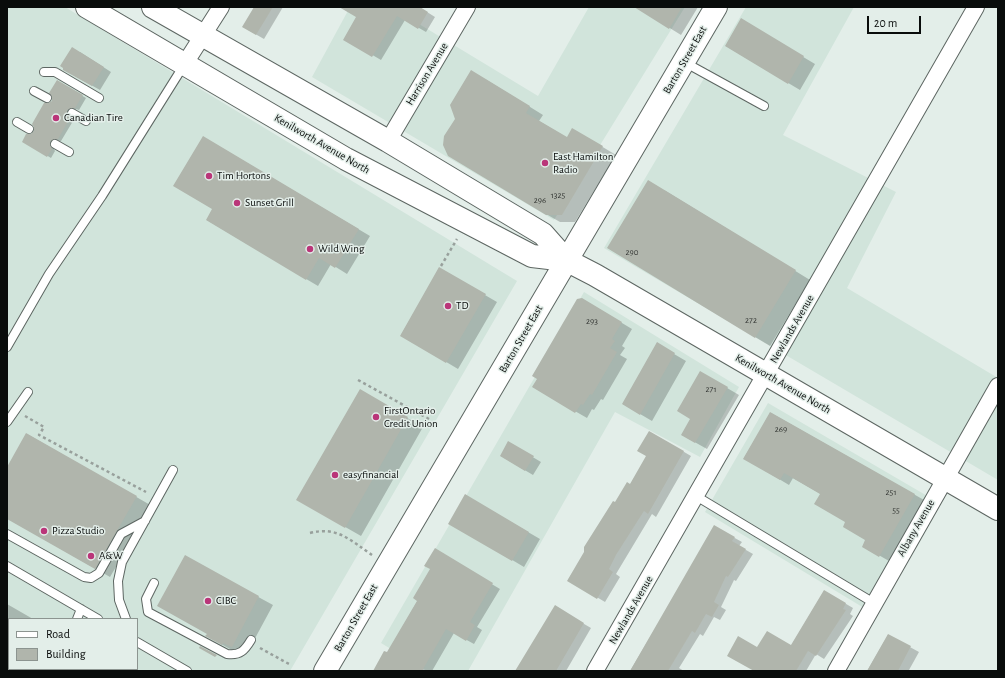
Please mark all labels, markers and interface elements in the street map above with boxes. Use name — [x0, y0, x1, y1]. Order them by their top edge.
scale bar — [869, 8, 923, 34]
text: 20 m — [874, 17, 897, 29]
street label: Barton Street East — [660, 24, 710, 96]
street label: Harrison Avenue — [403, 40, 451, 108]
place label: Canadian Tire — [64, 111, 123, 125]
street label: Kenilworth Avenue North — [272, 111, 372, 177]
marker: Canadian Tire — [51, 113, 61, 123]
place label: East Hamilton Radio — [553, 150, 613, 176]
marker: East Hamilton Radio — [540, 158, 550, 168]
place label: Tim Hortons — [217, 169, 270, 183]
marker: Tim Hortons — [204, 171, 214, 181]
house number: 1325 — [551, 190, 565, 200]
house number: 296 — [534, 195, 546, 205]
place label: Sunset Grill — [245, 196, 294, 210]
marker: Sunset Grill — [232, 198, 242, 208]
place label: Wild Wing — [318, 242, 364, 256]
marker: Wild Wing — [305, 244, 315, 254]
house number: 290 — [625, 247, 639, 257]
street label: Newlands Avenue — [767, 292, 817, 366]
place label: TD — [456, 299, 468, 313]
marker: TD — [443, 301, 453, 311]
street label: Barton Street East — [496, 303, 546, 375]
house number: 272 — [745, 315, 757, 325]
house number: 293 — [586, 316, 598, 326]
street label: Kenilworth Avenue North — [733, 351, 833, 417]
house number: 271 — [706, 384, 716, 394]
place label: FirstOntario Credit Union — [384, 404, 438, 430]
marker: FirstOntario Credit Union — [371, 412, 381, 422]
house number: 269 — [775, 424, 787, 434]
place label: easyfinancial — [343, 468, 399, 482]
marker: easyfinancial — [330, 470, 340, 480]
house number: 251 — [886, 487, 896, 497]
street label: Albany Avenue — [894, 497, 938, 559]
house number: 55 — [892, 505, 900, 515]
place label: Pizza Studio — [52, 524, 104, 538]
marker: Pizza Studio — [39, 526, 49, 536]
place label: A&W — [99, 549, 123, 563]
marker: A&W — [86, 551, 96, 561]
street label: Newlands Avenue — [606, 573, 656, 647]
street label: Barton Street East — [331, 582, 381, 654]
place label: CIBC — [216, 594, 236, 608]
marker: CIBC — [203, 596, 213, 606]
legend — [8, 618, 138, 670]
text: Road — [46, 628, 70, 640]
text: Building — [46, 648, 86, 660]

